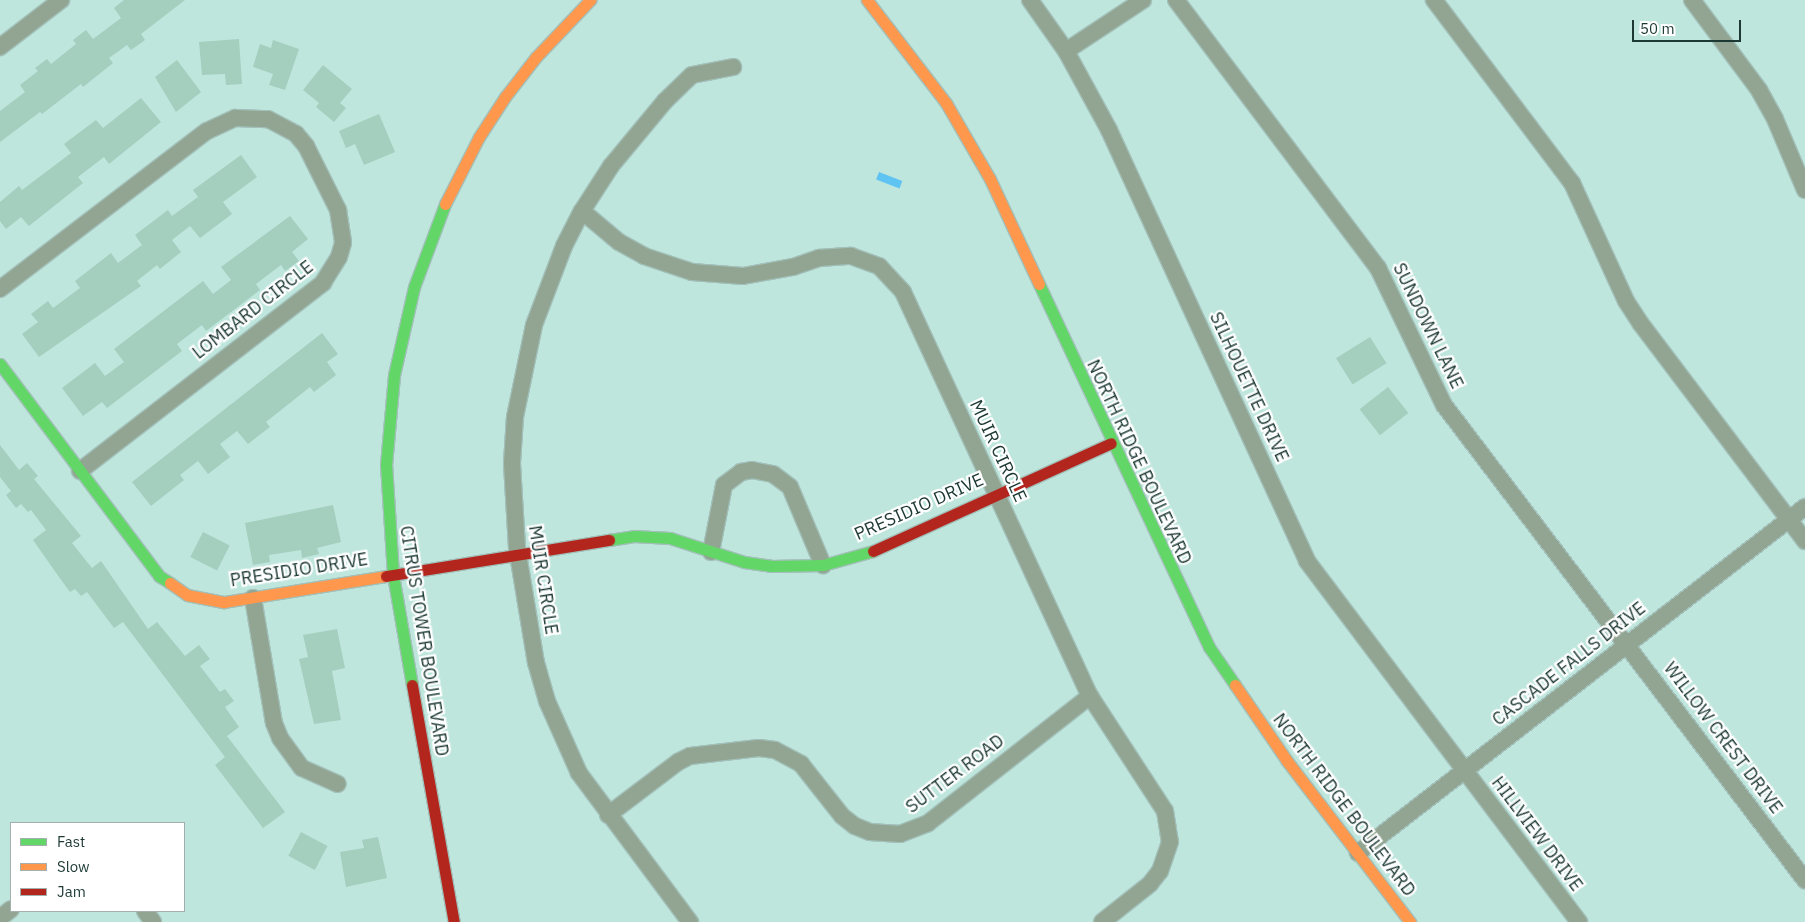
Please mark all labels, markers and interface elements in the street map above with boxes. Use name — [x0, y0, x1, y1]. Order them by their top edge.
scale bar — [1635, 10, 1744, 42]
text: 50 m — [1640, 19, 1675, 38]
street label: LOMBARD CIRCLE — [188, 256, 318, 364]
street label: SUNDOWN LANE — [1388, 260, 1468, 392]
street label: SILHOUETTE DRIVE — [1205, 309, 1293, 465]
street label: NORTH RIDGE BOULEVARD — [1082, 356, 1196, 568]
street label: MUIR CIRCLE — [965, 397, 1031, 505]
street label: PRESIDIO DRIVE — [851, 469, 987, 545]
street label: CITRUS TOWER BOULEVARD — [395, 524, 453, 758]
street label: MUIR CIRCLE — [524, 524, 562, 636]
street label: PRESIDIO DRIVE — [229, 548, 369, 592]
street label: CASCADE FALLS DRIVE — [1488, 597, 1650, 731]
street label: WILLOW CREST DRIVE — [1659, 658, 1787, 818]
street label: NORTH RIDGE BOULEVARD — [1268, 709, 1420, 901]
street label: SUTTER ROAD — [902, 730, 1008, 818]
street label: HILLVIEW DRIVE — [1487, 772, 1587, 896]
legend — [10, 822, 185, 912]
text: Fast — [57, 832, 85, 851]
text: Slow — [57, 857, 90, 876]
text: Jam — [57, 882, 86, 901]

